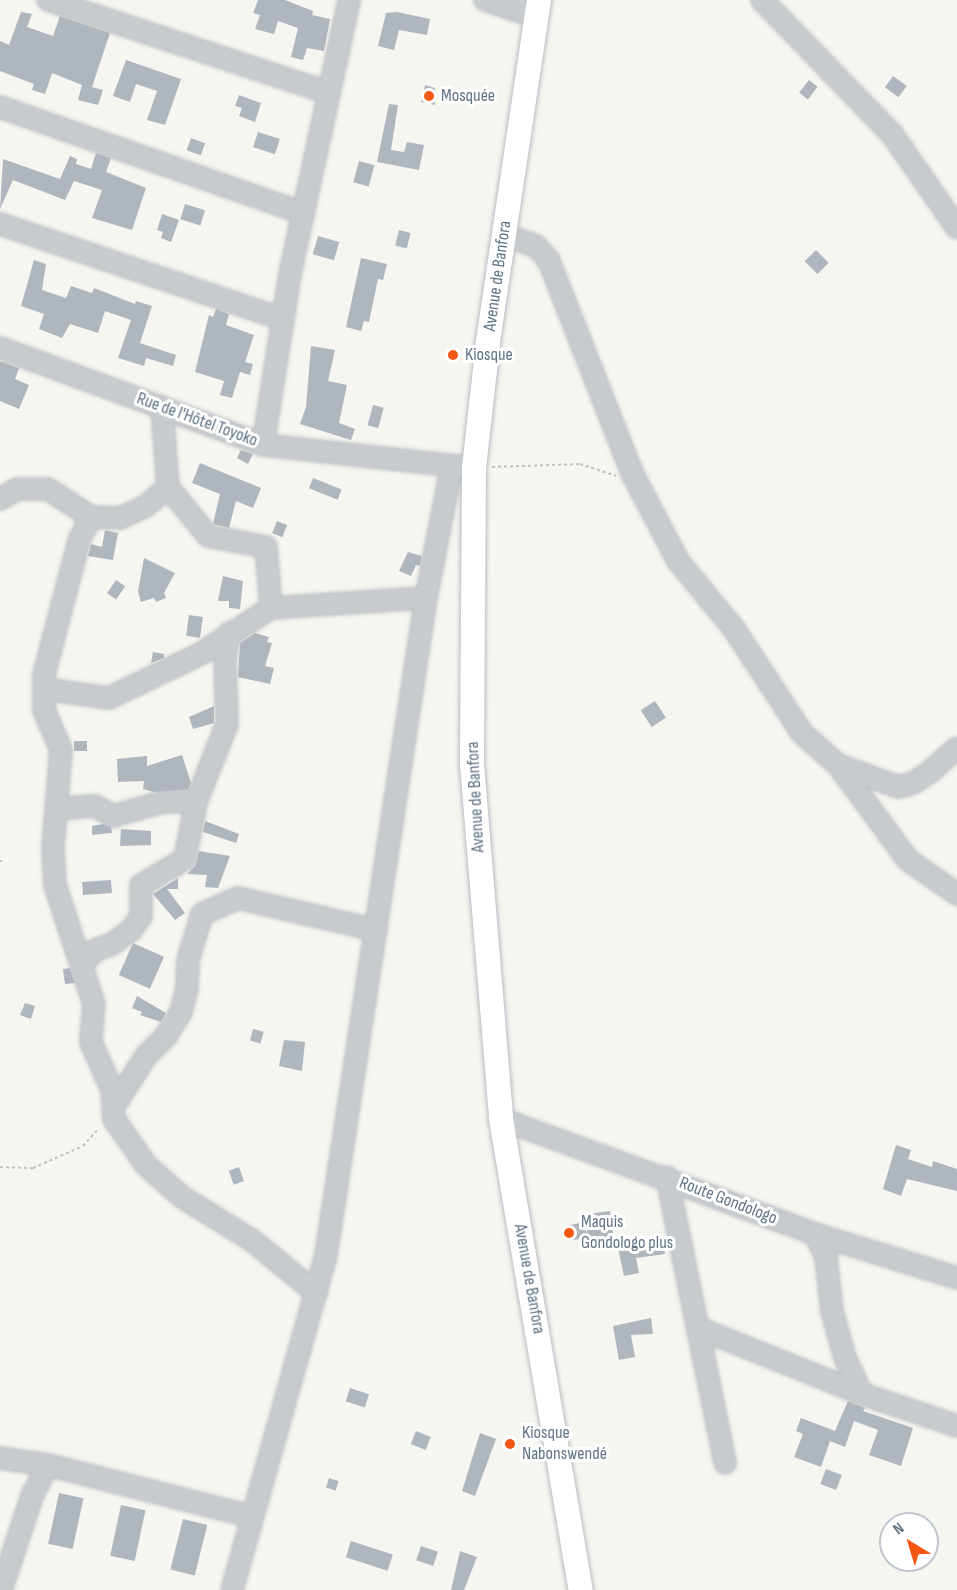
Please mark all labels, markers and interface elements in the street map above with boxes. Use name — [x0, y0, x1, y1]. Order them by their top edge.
place label: Mosquée — [441, 85, 495, 107]
marker: Mosquée — [422, 89, 436, 103]
street label: Avenue de Banfora — [480, 219, 516, 333]
place label: Kiosque — [465, 344, 513, 366]
marker: Kiosque — [446, 348, 460, 362]
street label: Rue de l'Hôtel Toyoko — [134, 388, 260, 452]
street label: Avenue de Banfora — [462, 741, 490, 853]
street label: Route Gondologo — [676, 1172, 780, 1230]
place label: Maquis Gondologo plus — [581, 1212, 673, 1254]
street label: Avenue de Banfora — [509, 1222, 549, 1336]
marker: Maquis Gondologo plus — [562, 1226, 576, 1240]
place label: Kiosque Nabonswendé — [522, 1423, 607, 1466]
marker: Kiosque Nabonswendé — [503, 1437, 517, 1451]
north arrow — [879, 1512, 939, 1572]
text: N — [890, 1519, 908, 1539]

